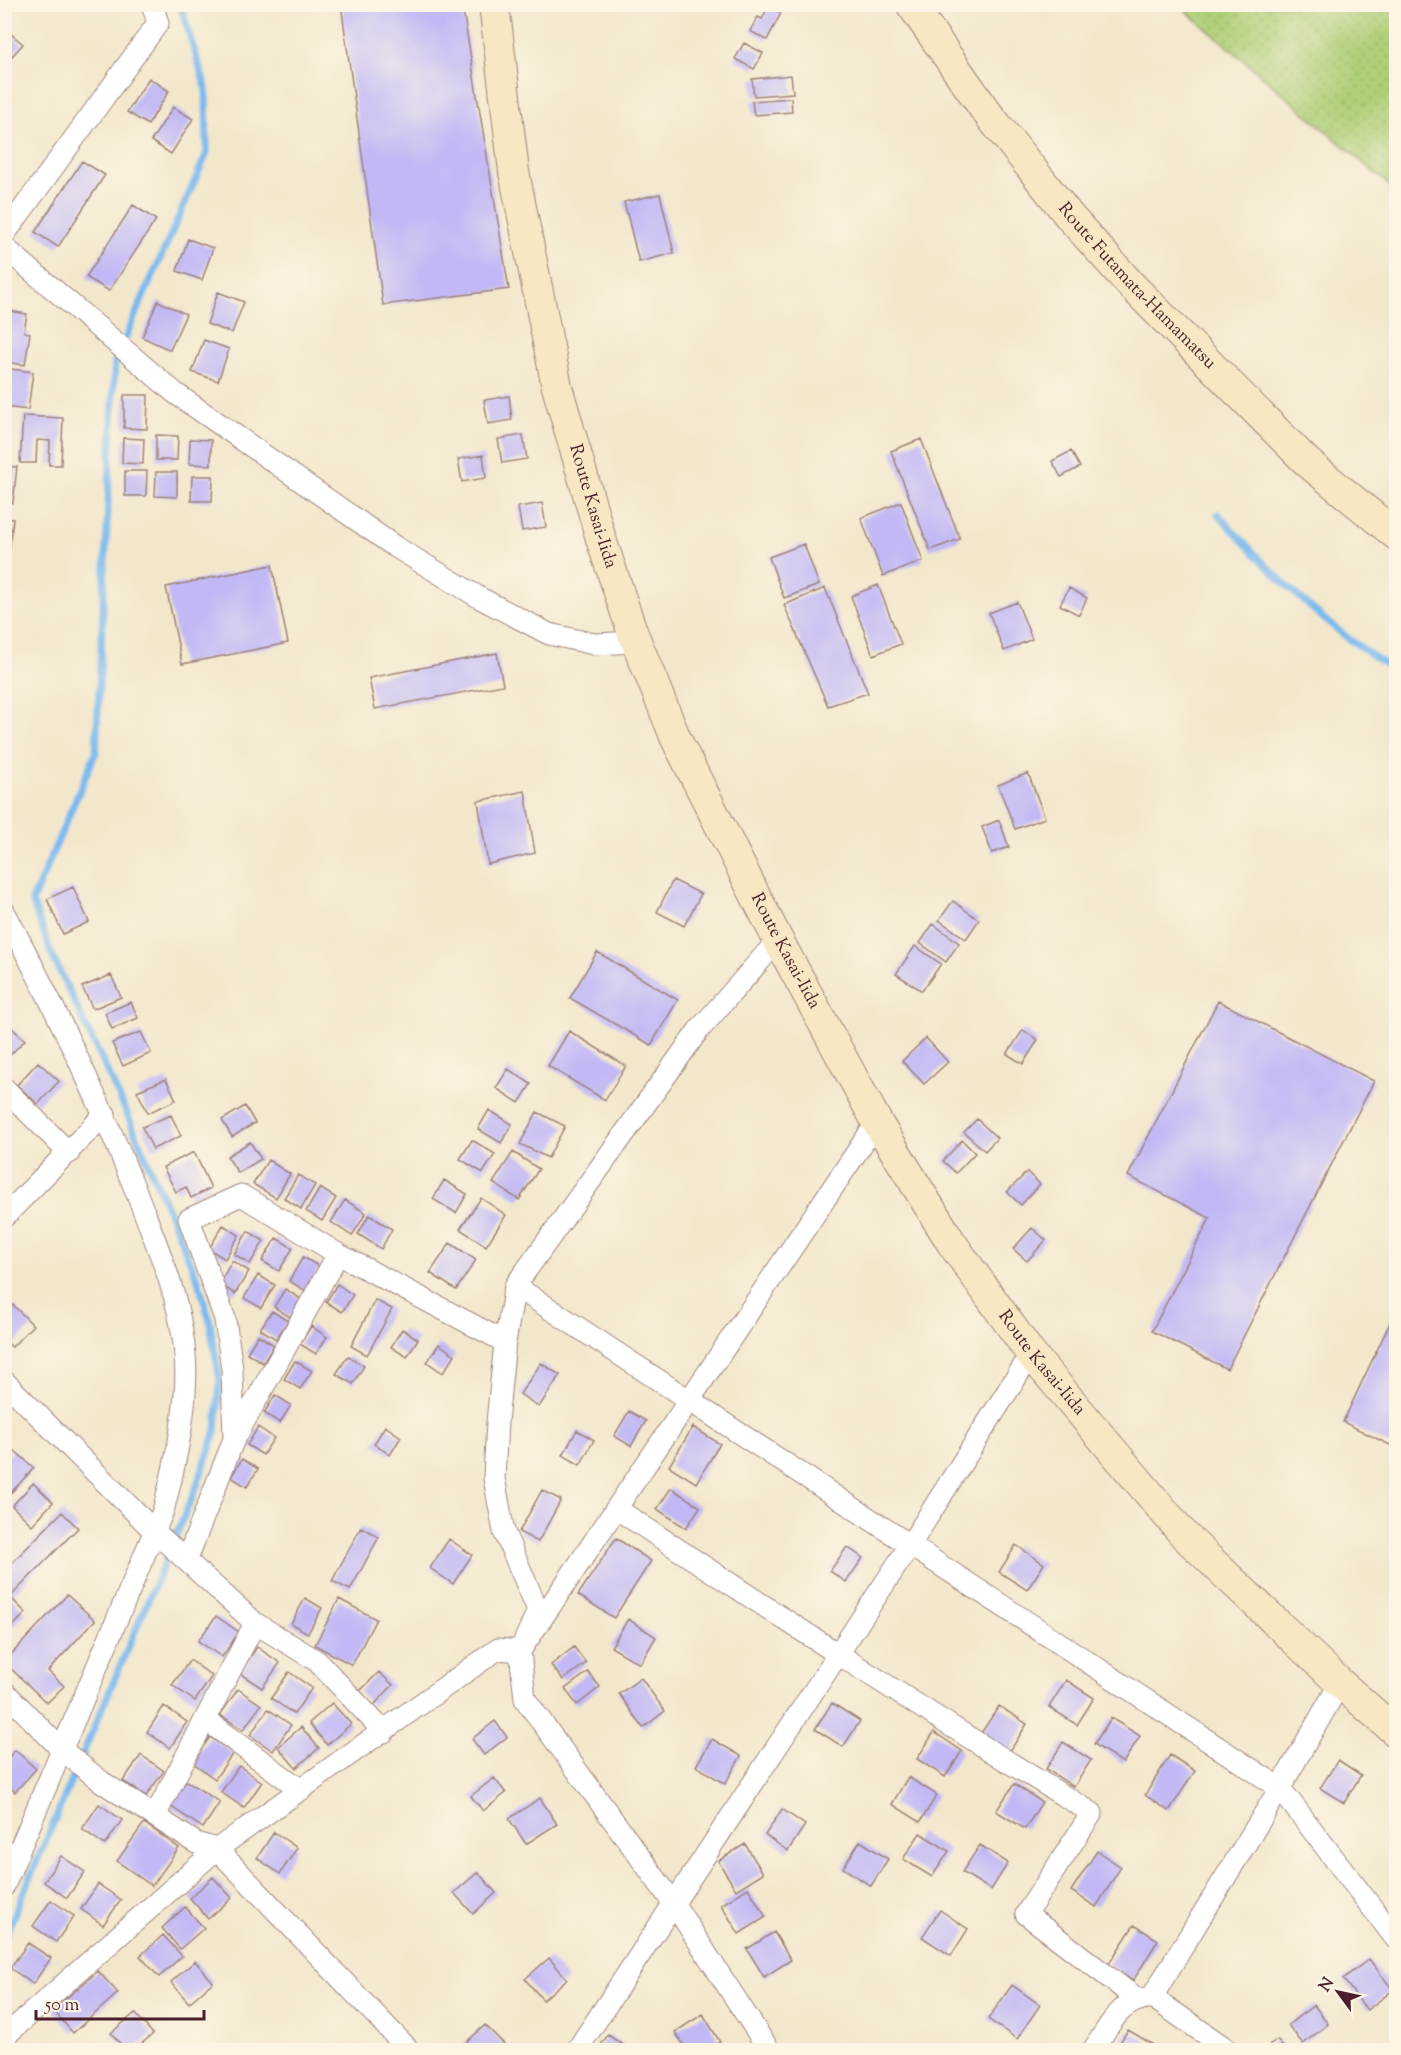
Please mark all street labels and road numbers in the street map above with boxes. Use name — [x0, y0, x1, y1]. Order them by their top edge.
street label: Route Futamata-Hamamatsu — [1051, 197, 1222, 376]
street label: Route Kasai-Iida — [561, 441, 623, 572]
street label: Route Kasai-Iida — [743, 889, 826, 1014]
street label: Route Kasai-Iida — [991, 1305, 1091, 1422]

